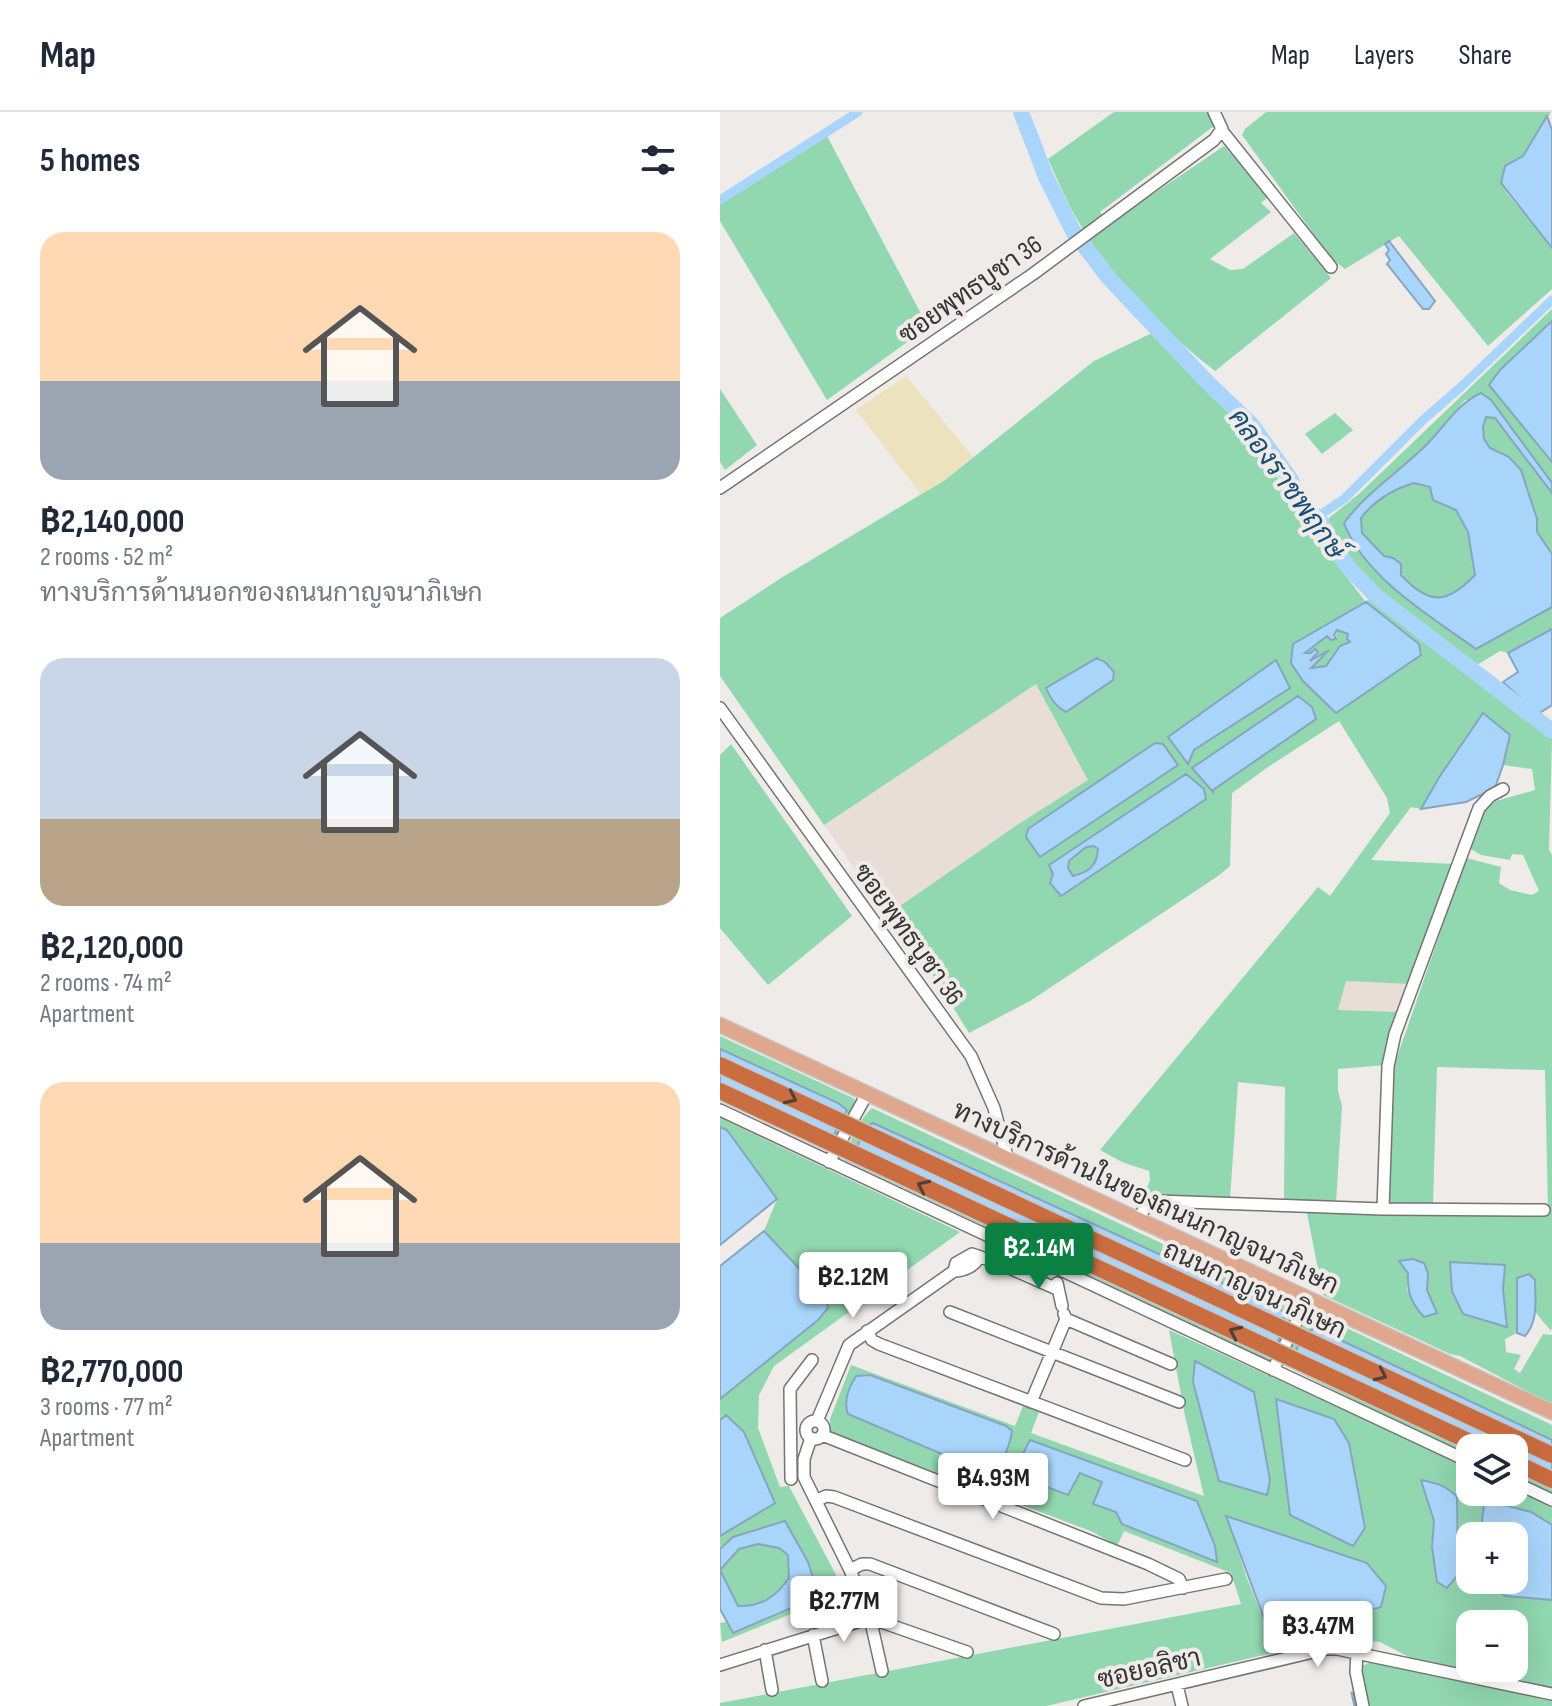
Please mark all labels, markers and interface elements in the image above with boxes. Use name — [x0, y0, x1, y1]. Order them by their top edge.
text: Map — [40, 33, 96, 78]
text: Map — [1271, 39, 1310, 72]
text: Layers — [1354, 39, 1414, 72]
text: Share — [1458, 39, 1512, 72]
icon: filters — [636, 138, 680, 182]
text: 5 homes — [40, 140, 140, 181]
street label: ซอยพุทธบูชา 36 — [893, 229, 1049, 352]
icon: home — [288, 284, 432, 428]
water label: คลองราชพฤกษ์ — [1221, 400, 1358, 568]
text: ฿2,140,000 — [40, 501, 185, 542]
text: 2 rooms · 52 m² — [40, 542, 173, 573]
text: ทางบริการด้านนอกของถนนกาญจนาภิเษก — [40, 578, 483, 609]
icon: home — [288, 710, 432, 854]
street label: ซอยพุทธบูชา 36 — [845, 858, 970, 1012]
text: ฿2,120,000 — [40, 927, 184, 968]
text: 2 rooms · 74 m² — [40, 968, 172, 999]
text: Apartment — [40, 999, 134, 1030]
one-way arrow — [782, 1088, 797, 1104]
street label: ทางบริการด้านในของถนนกาญจนาภิเษก — [948, 1094, 1344, 1300]
icon: home — [288, 1134, 432, 1278]
one-way arrow — [917, 1180, 932, 1196]
pin: ฿2.14M — [974, 1223, 1104, 1291]
text: ฿2.14M — [1003, 1233, 1075, 1264]
street label: ถนนกาญจนาภิเษก — [1159, 1233, 1351, 1345]
pin: ฿2.12M — [788, 1252, 918, 1320]
text: ฿2.12M — [817, 1262, 889, 1293]
one-way arrow — [1229, 1326, 1243, 1342]
text: ฿2,770,000 — [40, 1351, 184, 1392]
one-way arrow — [1373, 1365, 1388, 1381]
text: 3 rooms · 77 m² — [40, 1392, 173, 1423]
text: Apartment — [40, 1423, 134, 1454]
map controls — [1456, 1434, 1528, 1682]
button: layers — [1456, 1434, 1528, 1506]
pin: ฿4.93M — [928, 1453, 1058, 1521]
text: ฿4.93M — [956, 1463, 1030, 1494]
button: + — [1456, 1522, 1528, 1594]
pin: ฿2.77M — [779, 1576, 909, 1644]
text: ฿2.77M — [808, 1586, 880, 1617]
pin: ฿3.47M — [1253, 1601, 1383, 1669]
button: − — [1456, 1610, 1528, 1682]
text: ฿3.47M — [1282, 1611, 1354, 1642]
street label: ซอยอลิชา — [1095, 1642, 1204, 1696]

